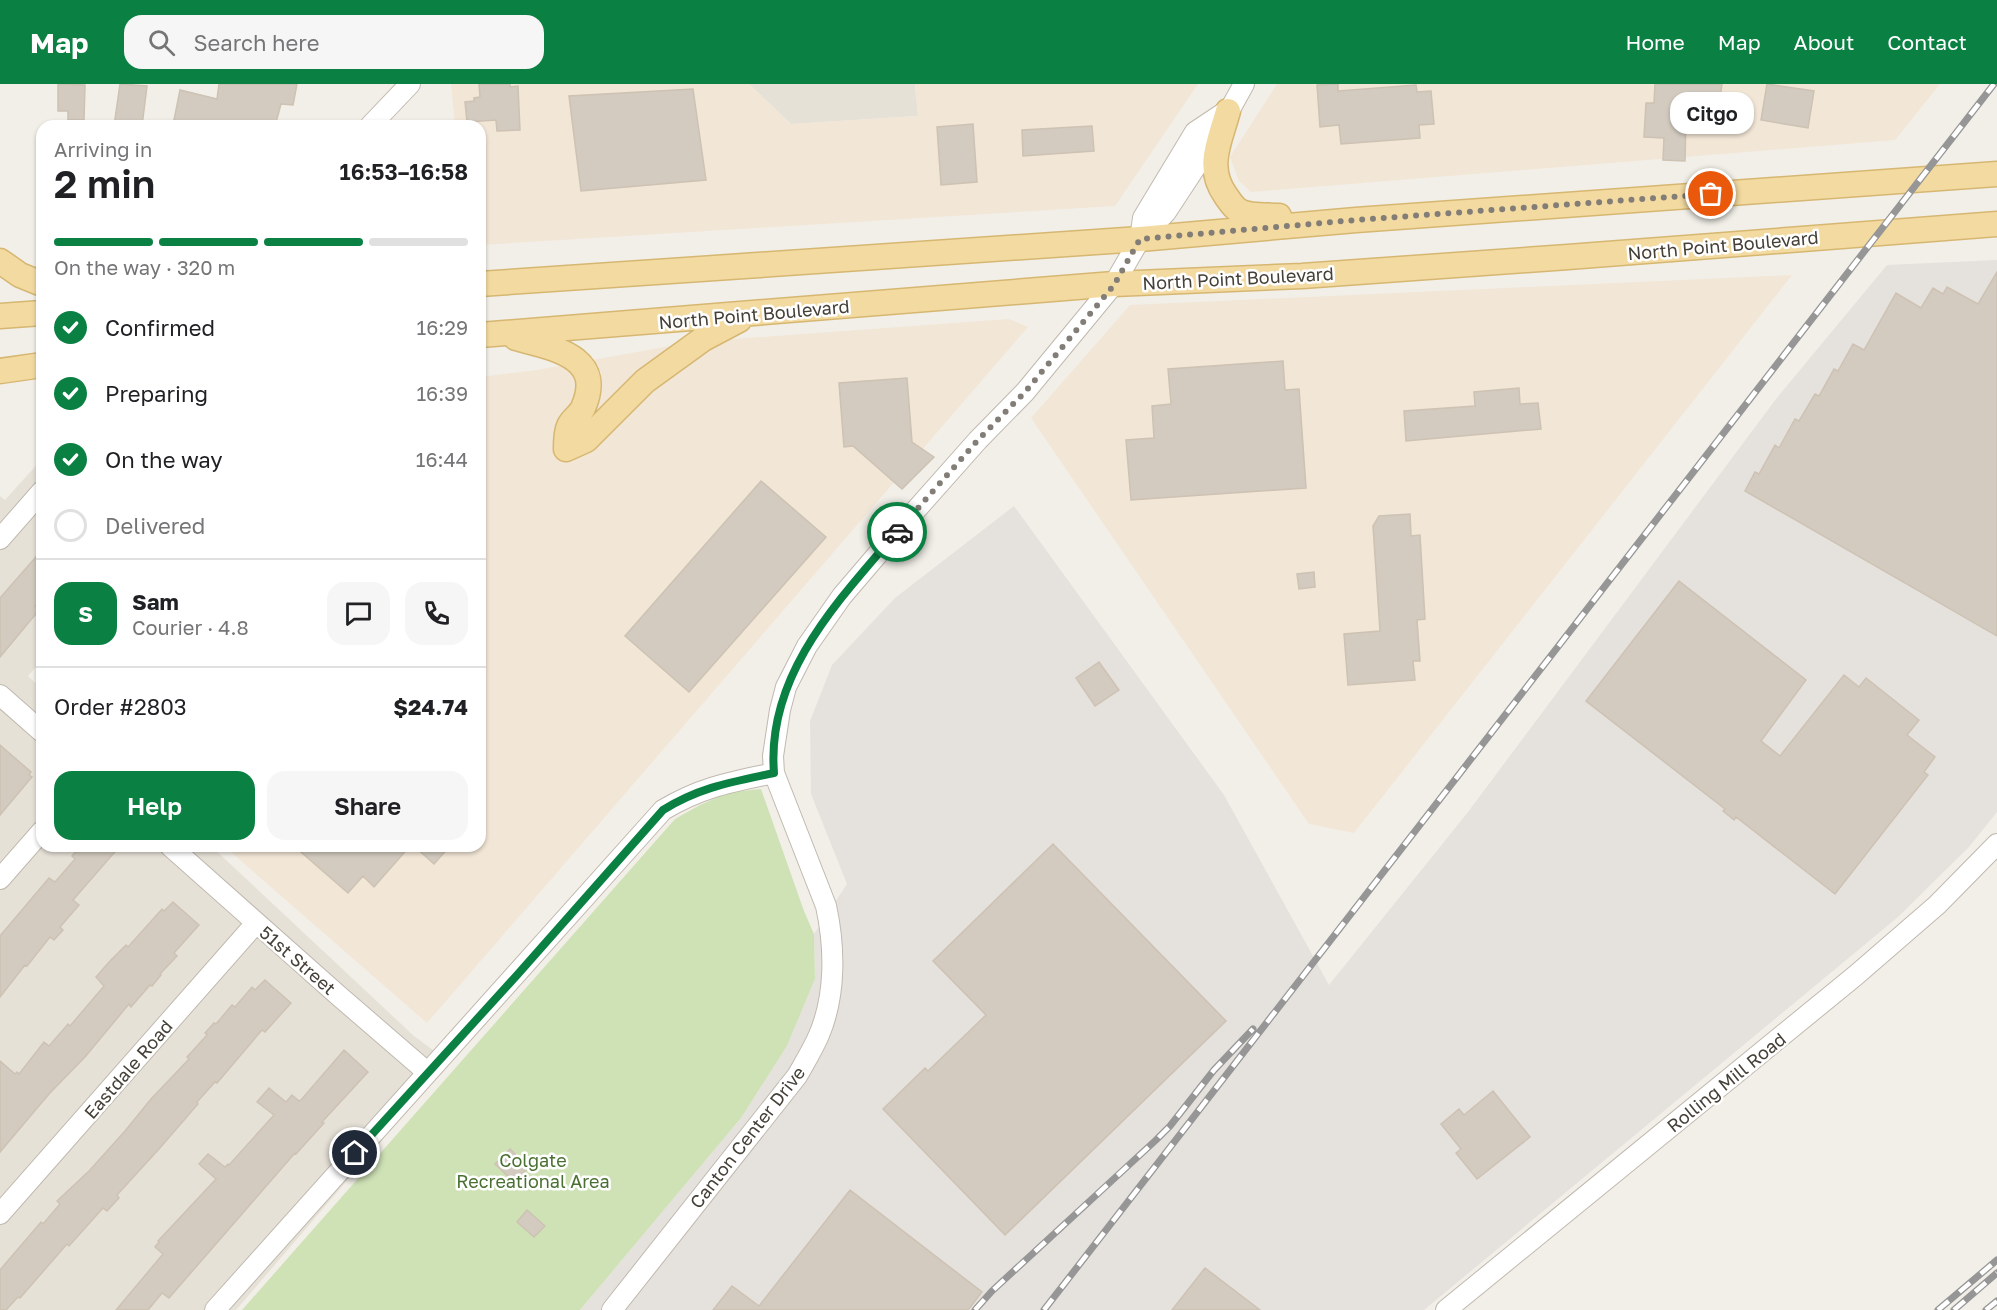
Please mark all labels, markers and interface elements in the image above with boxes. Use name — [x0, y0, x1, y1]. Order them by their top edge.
search box — [124, 15, 544, 69]
text: Map — [30, 26, 88, 59]
icon: search — [145, 26, 178, 59]
text: Search here — [193, 29, 319, 56]
text: Home — [1625, 29, 1685, 55]
text: Map — [1718, 29, 1761, 55]
text: About — [1794, 29, 1854, 55]
text: Contact — [1887, 29, 1967, 55]
callout: Citgo — [1669, 92, 1753, 134]
text: Citgo — [1686, 101, 1738, 125]
text: Arriving in — [54, 137, 152, 161]
text: 16:53–16:58 — [340, 158, 468, 185]
text: 2 min — [54, 160, 155, 207]
pin — [1685, 168, 1736, 219]
icon: bag — [1694, 177, 1727, 210]
street label: North Point Boulevard — [1627, 226, 1819, 264]
text: On the way · 320 m — [54, 255, 235, 279]
street label: North Point Boulevard — [1142, 262, 1334, 294]
street label: North Point Boulevard — [658, 295, 850, 333]
icon: check — [54, 311, 87, 344]
text: Confirmed — [105, 314, 215, 341]
text: 16:29 — [417, 315, 468, 339]
icon: check — [54, 377, 87, 410]
text: Preparing — [105, 380, 208, 407]
text: 16:39 — [416, 381, 468, 405]
icon: check — [54, 443, 87, 476]
text: On the way — [105, 446, 223, 473]
text: 16:44 — [416, 447, 468, 471]
courier — [867, 502, 927, 562]
text: Delivered — [105, 512, 205, 539]
icon: car — [881, 516, 914, 549]
button: chat — [327, 582, 390, 645]
button: phone — [405, 582, 468, 645]
text: Sam — [132, 588, 179, 615]
text: S — [78, 600, 93, 627]
text: Courier · 4.8 — [132, 615, 249, 639]
text: Order #2803 — [54, 693, 187, 720]
text: $24.74 — [393, 693, 468, 720]
button: Help — [54, 771, 255, 840]
button: Share — [267, 771, 468, 840]
street label: 51st Street — [255, 921, 341, 999]
street label: Eastdale Road — [79, 1015, 177, 1123]
street label: Rolling Mill Road — [1662, 1027, 1790, 1137]
street label: Canton Center Drive — [685, 1062, 809, 1212]
pin — [329, 1127, 380, 1178]
icon: home — [338, 1136, 371, 1169]
park label: Colgate Recreational Area — [456, 1149, 610, 1192]

